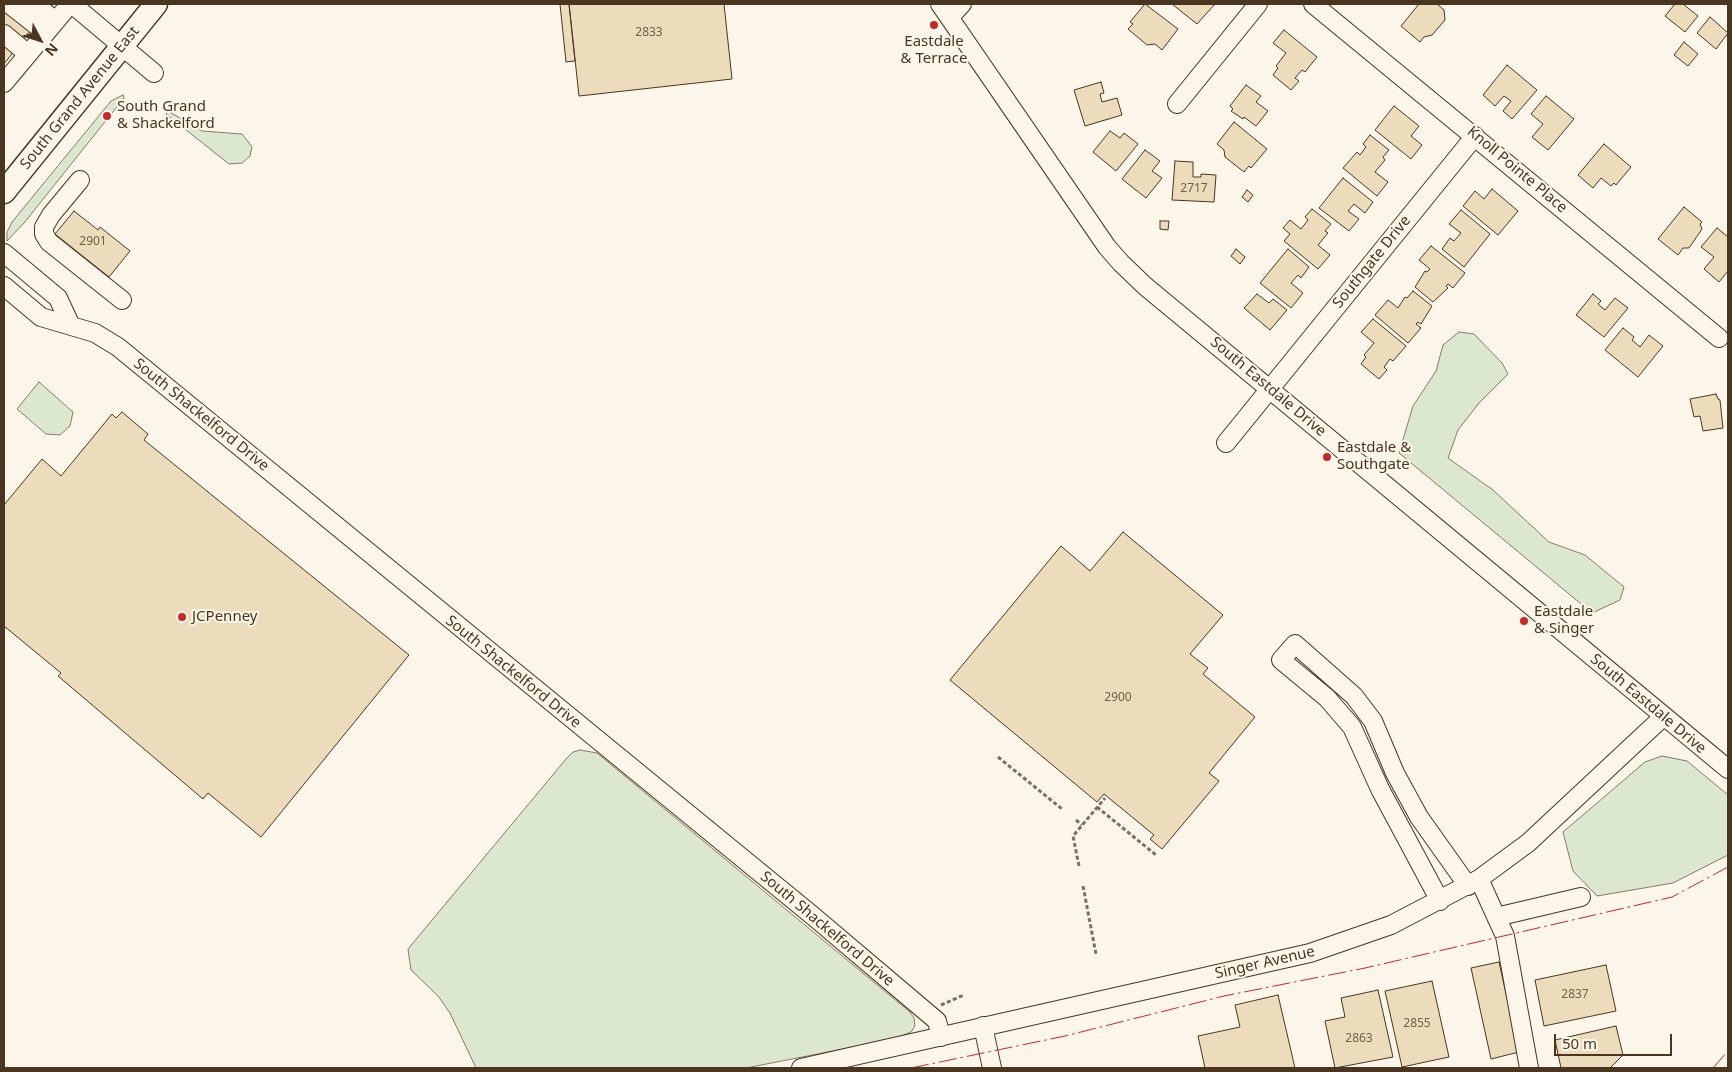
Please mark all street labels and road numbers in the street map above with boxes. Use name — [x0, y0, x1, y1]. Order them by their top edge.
street label: South Grand Avenue East — [17, 23, 143, 173]
street label: Knoll Pointe Place — [1463, 123, 1571, 217]
street label: Southgate Drive — [1329, 212, 1415, 312]
street label: South Eastdale Drive — [1206, 333, 1330, 441]
street label: South Shackelford Drive — [130, 355, 272, 475]
street label: South Shackelford Drive — [442, 612, 584, 732]
street label: South Eastdale Drive — [1586, 650, 1710, 758]
street label: South Shackelford Drive — [756, 868, 898, 990]
street label: Singer Avenue — [1213, 943, 1317, 983]

